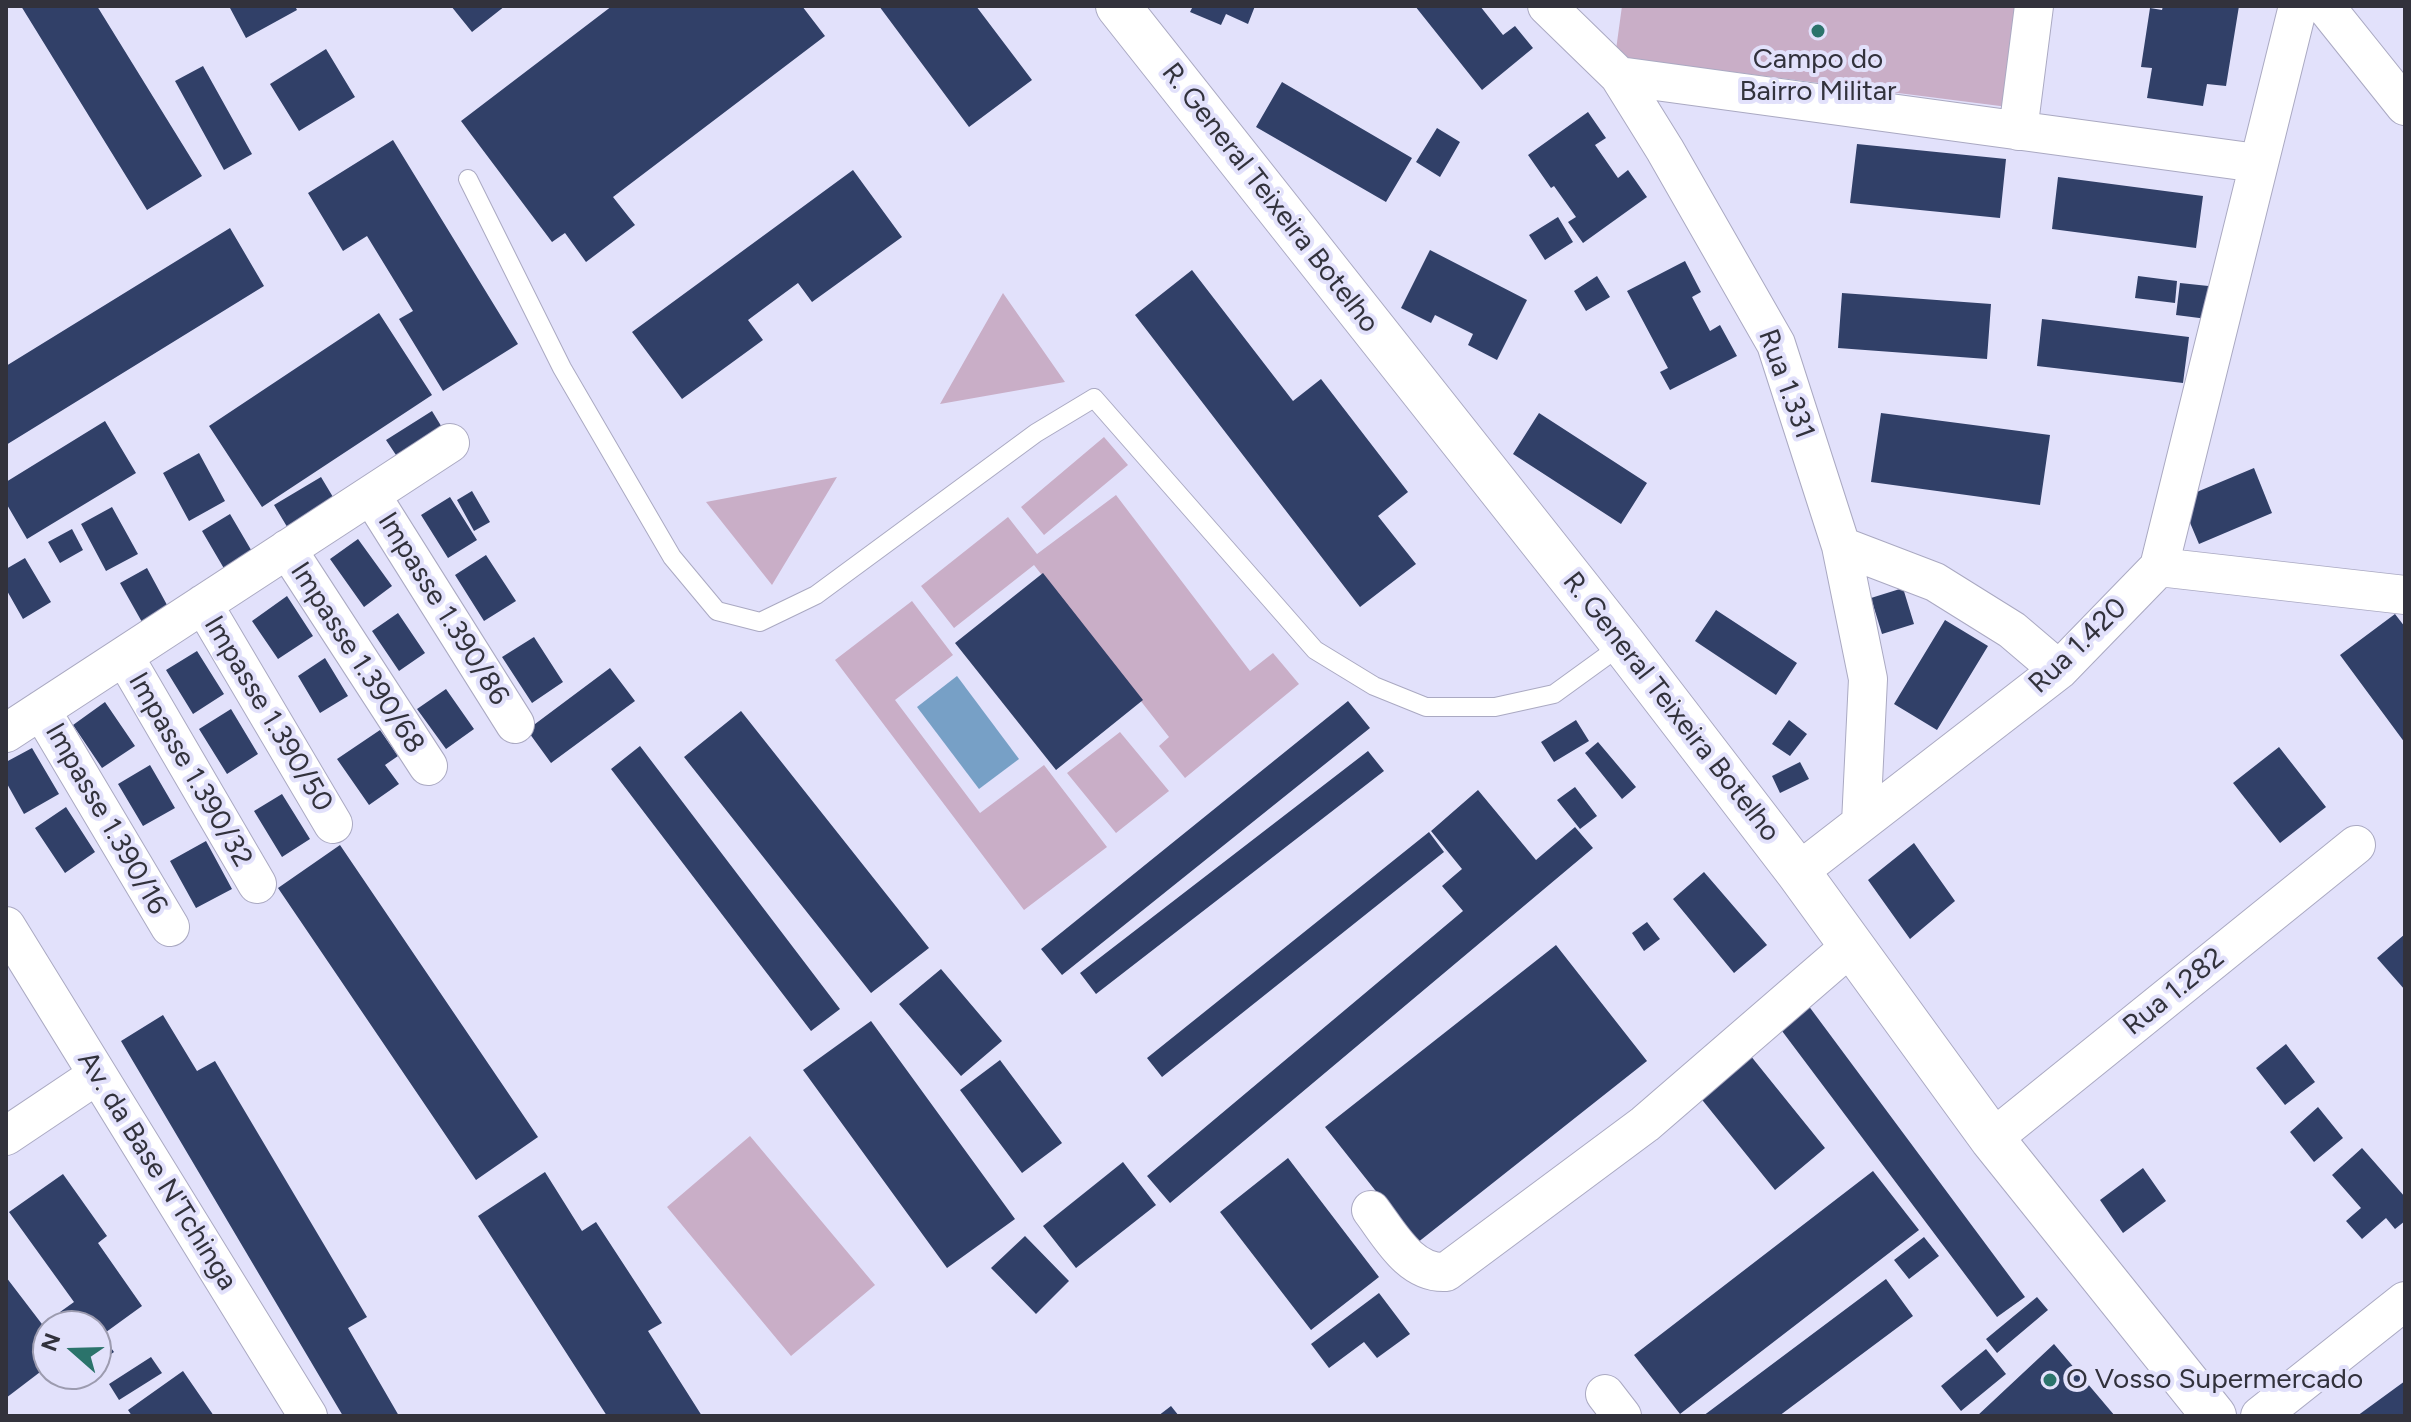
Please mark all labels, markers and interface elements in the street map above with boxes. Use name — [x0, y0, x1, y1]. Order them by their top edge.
marker: Campo do Bairro Militar — [1809, 22, 1827, 40]
place label: Campo do Bairro Militar — [1739, 43, 1897, 109]
street label: R. General Teixeira Botelho — [1154, 57, 1386, 339]
street label: Rua 1.331 — [1751, 325, 1821, 443]
street label: Impasse 1.390/86 — [370, 506, 516, 712]
street label: Impasse 1.390/68 — [283, 556, 431, 760]
street label: R. General Teixeira Botelho — [1555, 566, 1787, 848]
street label: Rua 1.420 — [2022, 591, 2134, 701]
street label: Impasse 1.390/50 — [196, 610, 340, 818]
street label: Impasse 1.390/32 — [121, 667, 259, 873]
street label: Impasse 1.390/16 — [38, 717, 174, 921]
street label: Rua 1.282 — [2117, 941, 2231, 1043]
street label: Av. da Base N'Tchinga — [70, 1046, 244, 1296]
north arrow — [32, 1310, 112, 1390]
text: N — [35, 1330, 66, 1355]
place label: O Vosso Supermercado — [2066, 1363, 2363, 1397]
marker: O Vosso Supermercado — [2041, 1371, 2059, 1389]

